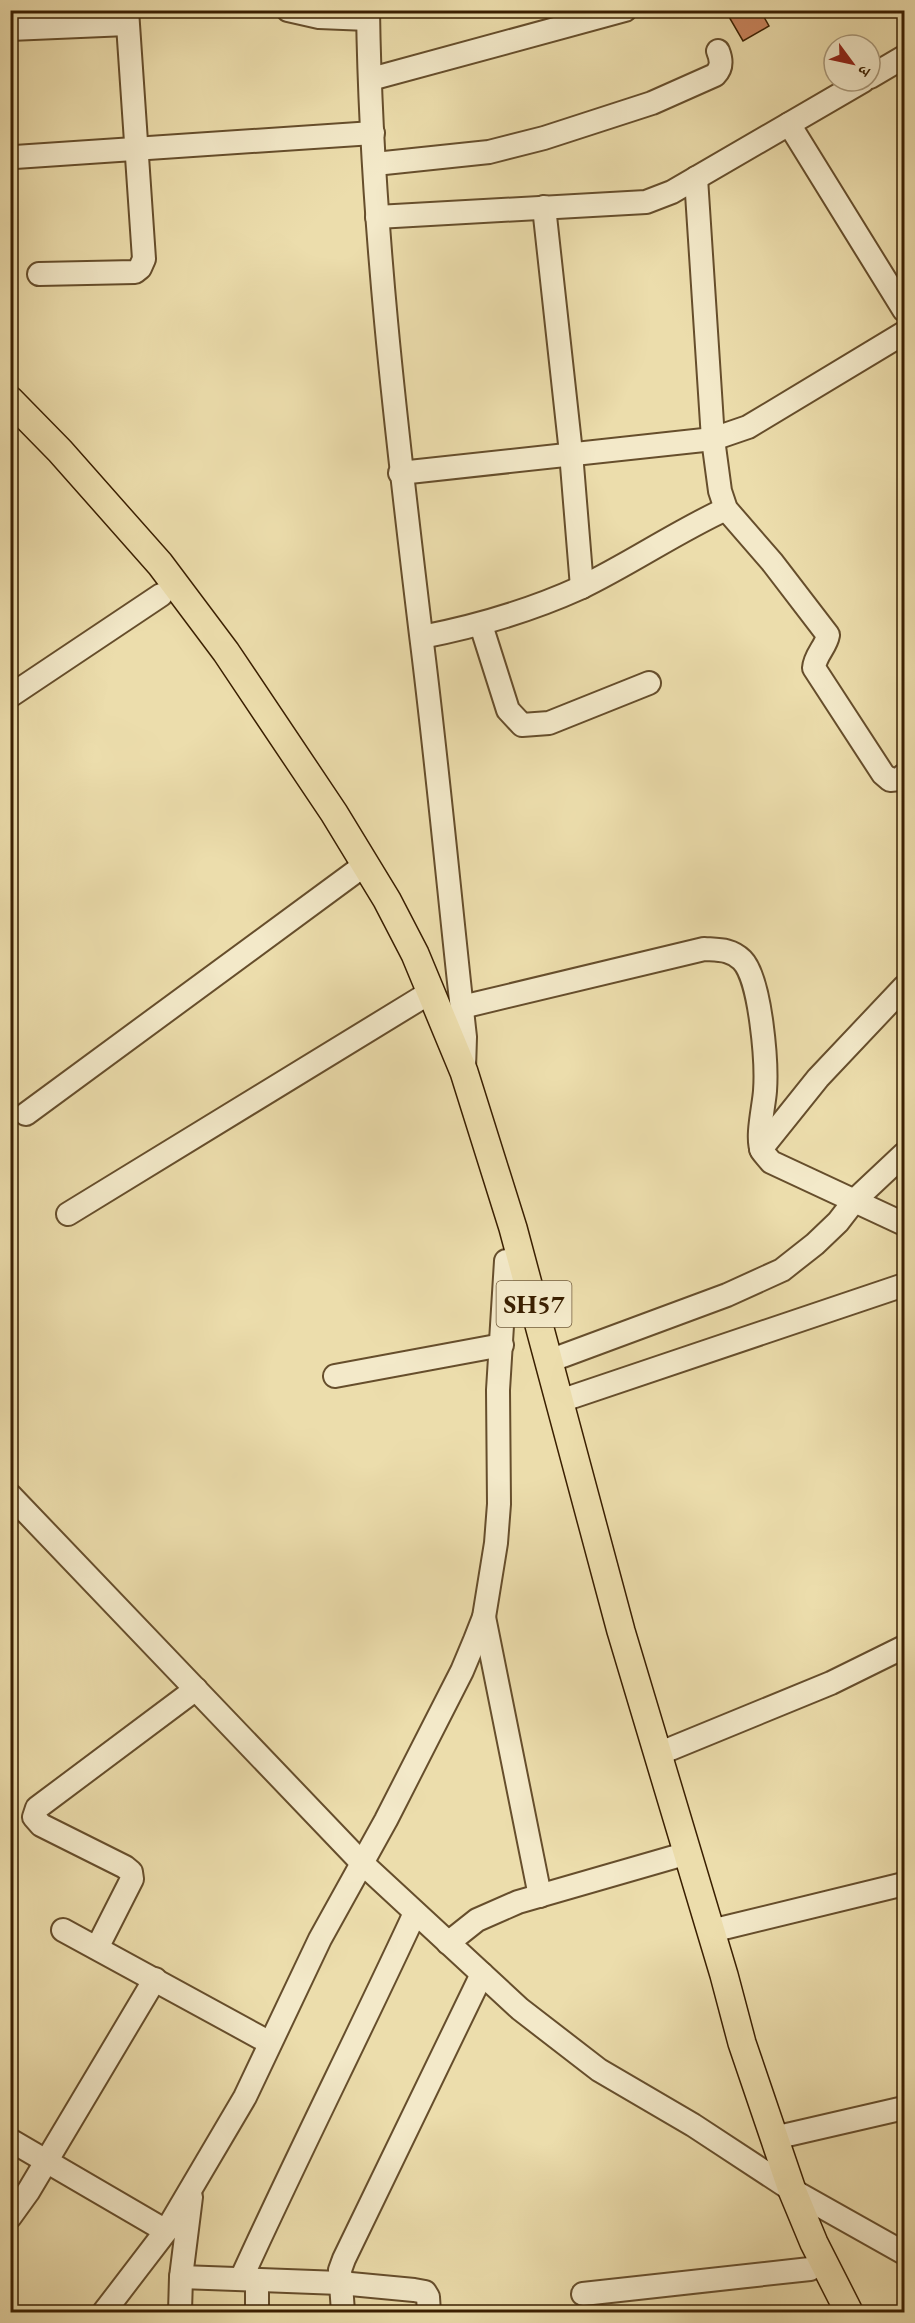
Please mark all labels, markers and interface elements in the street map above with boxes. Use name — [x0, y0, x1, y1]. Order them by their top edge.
north arrow — [822, 33, 882, 93]
text: उ — [852, 61, 876, 82]
road number: SH57 — [496, 1281, 572, 1327]

